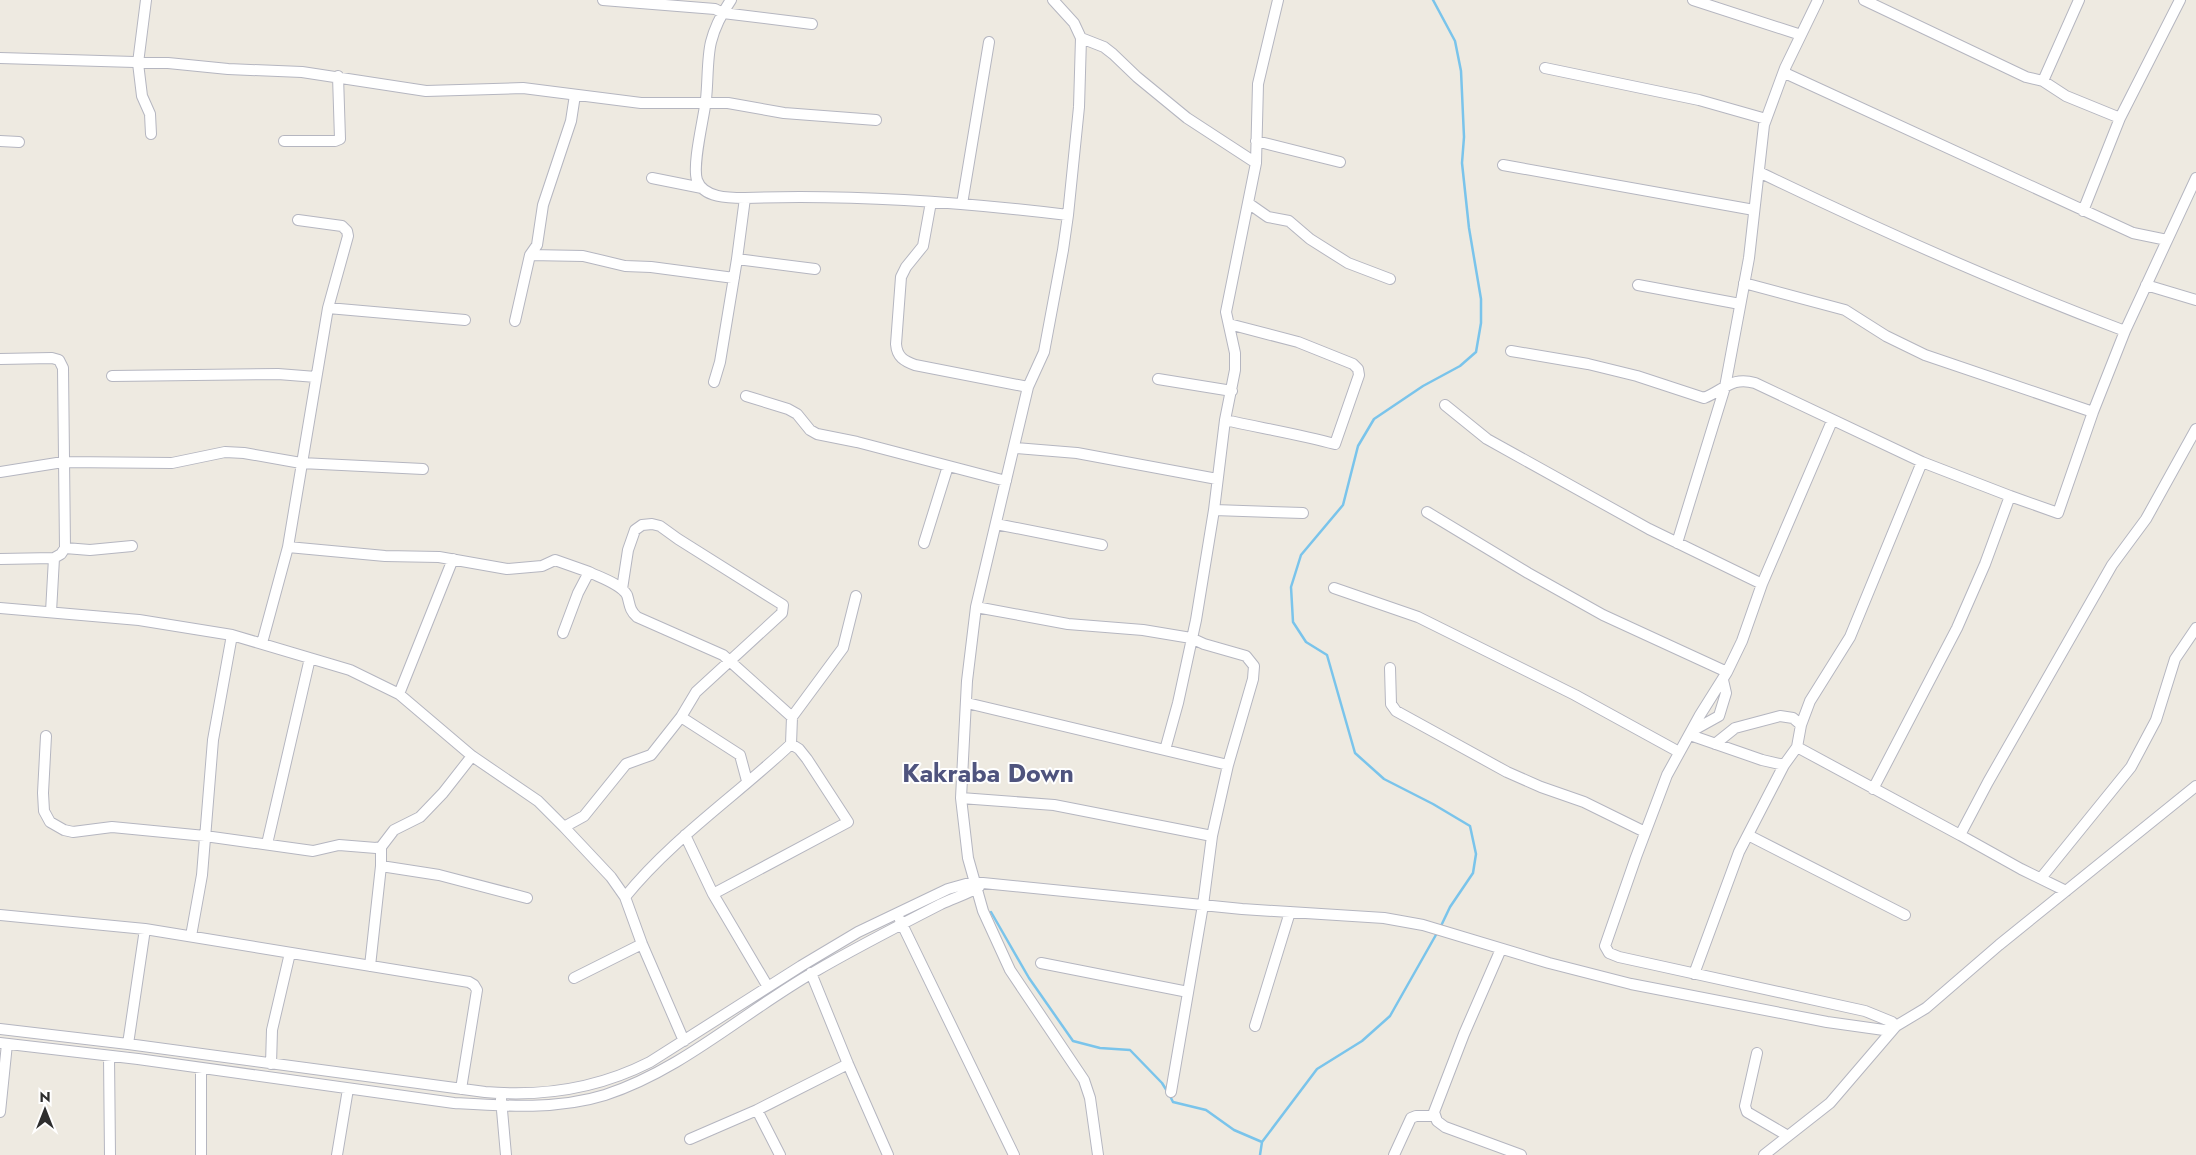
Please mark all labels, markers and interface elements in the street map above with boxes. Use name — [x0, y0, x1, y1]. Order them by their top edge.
district label: Kakraba Down — [902, 755, 1074, 791]
north arrow — [20, 1085, 70, 1135]
text: N — [39, 1087, 51, 1107]

